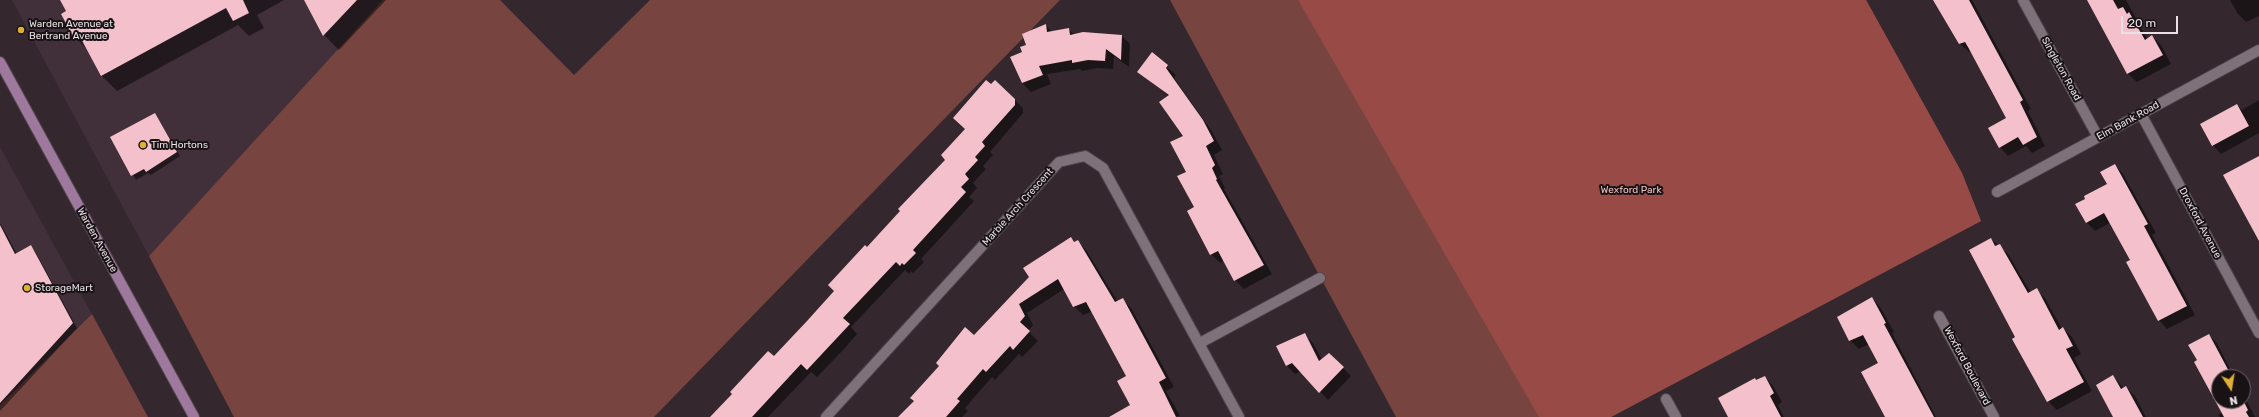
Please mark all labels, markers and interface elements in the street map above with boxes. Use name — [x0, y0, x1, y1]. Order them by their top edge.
scale bar — [2123, 8, 2180, 34]
text: 20 m — [2128, 16, 2156, 30]
place label: Warden Avenue at Bertrand Avenue — [29, 18, 113, 42]
marker: Warden Avenue at Bertrand Avenue — [16, 25, 26, 35]
street label: Singleton Road — [2039, 35, 2083, 103]
street label: Elm Bank Road — [2095, 99, 2161, 143]
place label: Tim Hortons — [151, 139, 208, 151]
marker: Tim Hortons — [138, 140, 148, 150]
street label: Marble Arch Crescent — [980, 166, 1056, 248]
park label: Wexford Park — [1600, 184, 1662, 196]
street label: Droxford Avenue — [2176, 186, 2224, 260]
street label: Warden Avenue — [74, 206, 120, 274]
place label: StorageMart — [35, 282, 93, 294]
marker: StorageMart — [22, 283, 32, 293]
street label: Wexford Boulevard — [1941, 325, 1993, 407]
north arrow — [2211, 369, 2251, 409]
text: N — [2228, 393, 2239, 407]

